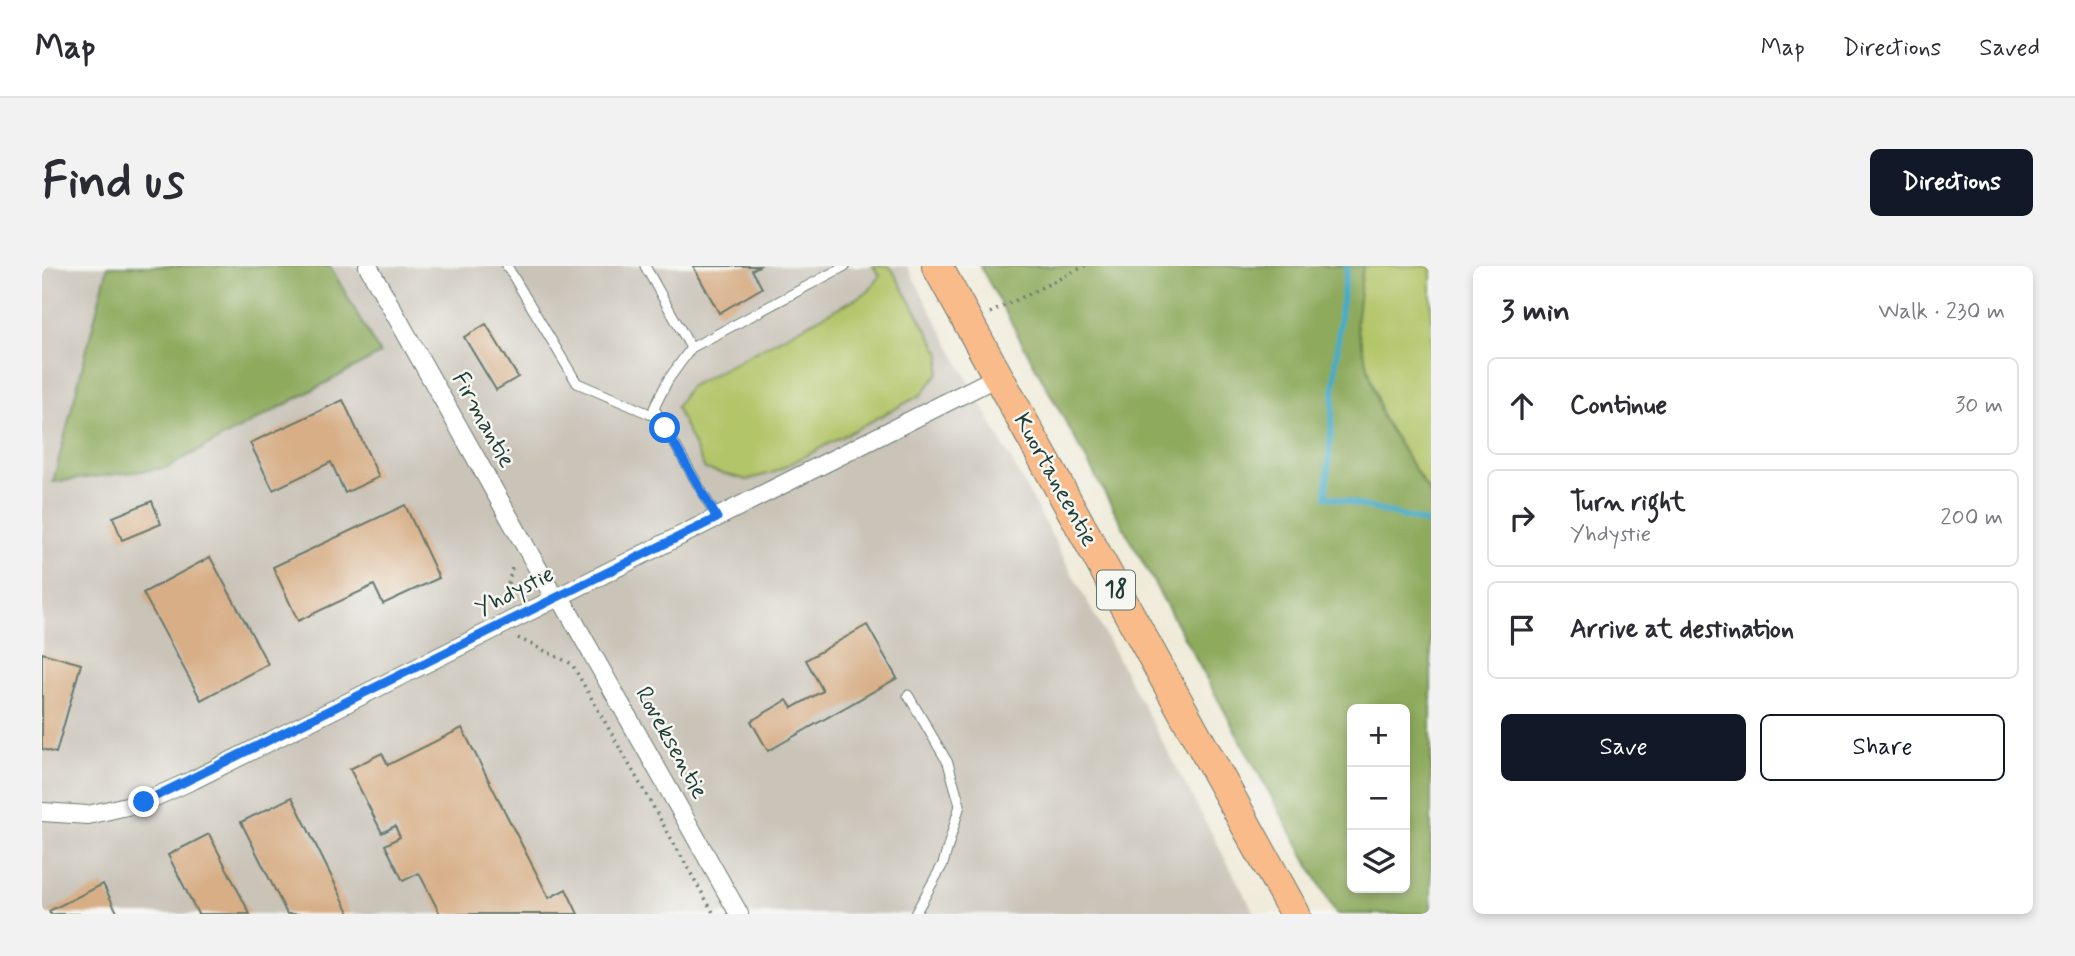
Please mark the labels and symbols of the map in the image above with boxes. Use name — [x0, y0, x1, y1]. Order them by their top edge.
street label: Firmantie — [444, 367, 522, 474]
street label: Kuortaneentie — [1006, 408, 1104, 552]
route start — [649, 412, 680, 443]
street label: Yhdystie — [470, 559, 560, 625]
road number: 18 — [1097, 570, 1135, 610]
street label: Roveksentie — [627, 681, 715, 805]
route end — [128, 786, 159, 817]

